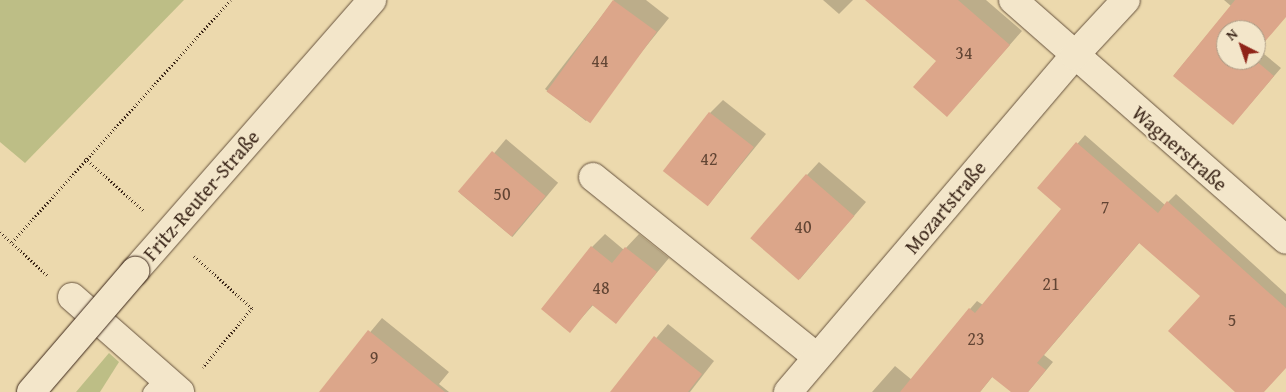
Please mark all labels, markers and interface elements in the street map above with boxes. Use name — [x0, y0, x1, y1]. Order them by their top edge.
north arrow — [1216, 20, 1266, 70]
text: N — [1222, 24, 1242, 45]
house number: 34 — [955, 42, 973, 64]
house number: 44 — [591, 50, 609, 72]
street label: Wagnerstraße — [1128, 100, 1232, 196]
street label: Fritz-Reuter-Straße — [138, 125, 264, 265]
house number: 42 — [700, 148, 718, 170]
street label: Mozartstraße — [899, 156, 991, 258]
house number: 50 — [493, 183, 511, 205]
house number: 7 — [1101, 196, 1109, 218]
house number: 40 — [794, 216, 812, 238]
house number: 21 — [1042, 273, 1060, 295]
house number: 48 — [592, 277, 610, 299]
house number: 5 — [1228, 309, 1236, 331]
house number: 23 — [967, 328, 985, 350]
house number: 9 — [370, 347, 378, 369]

